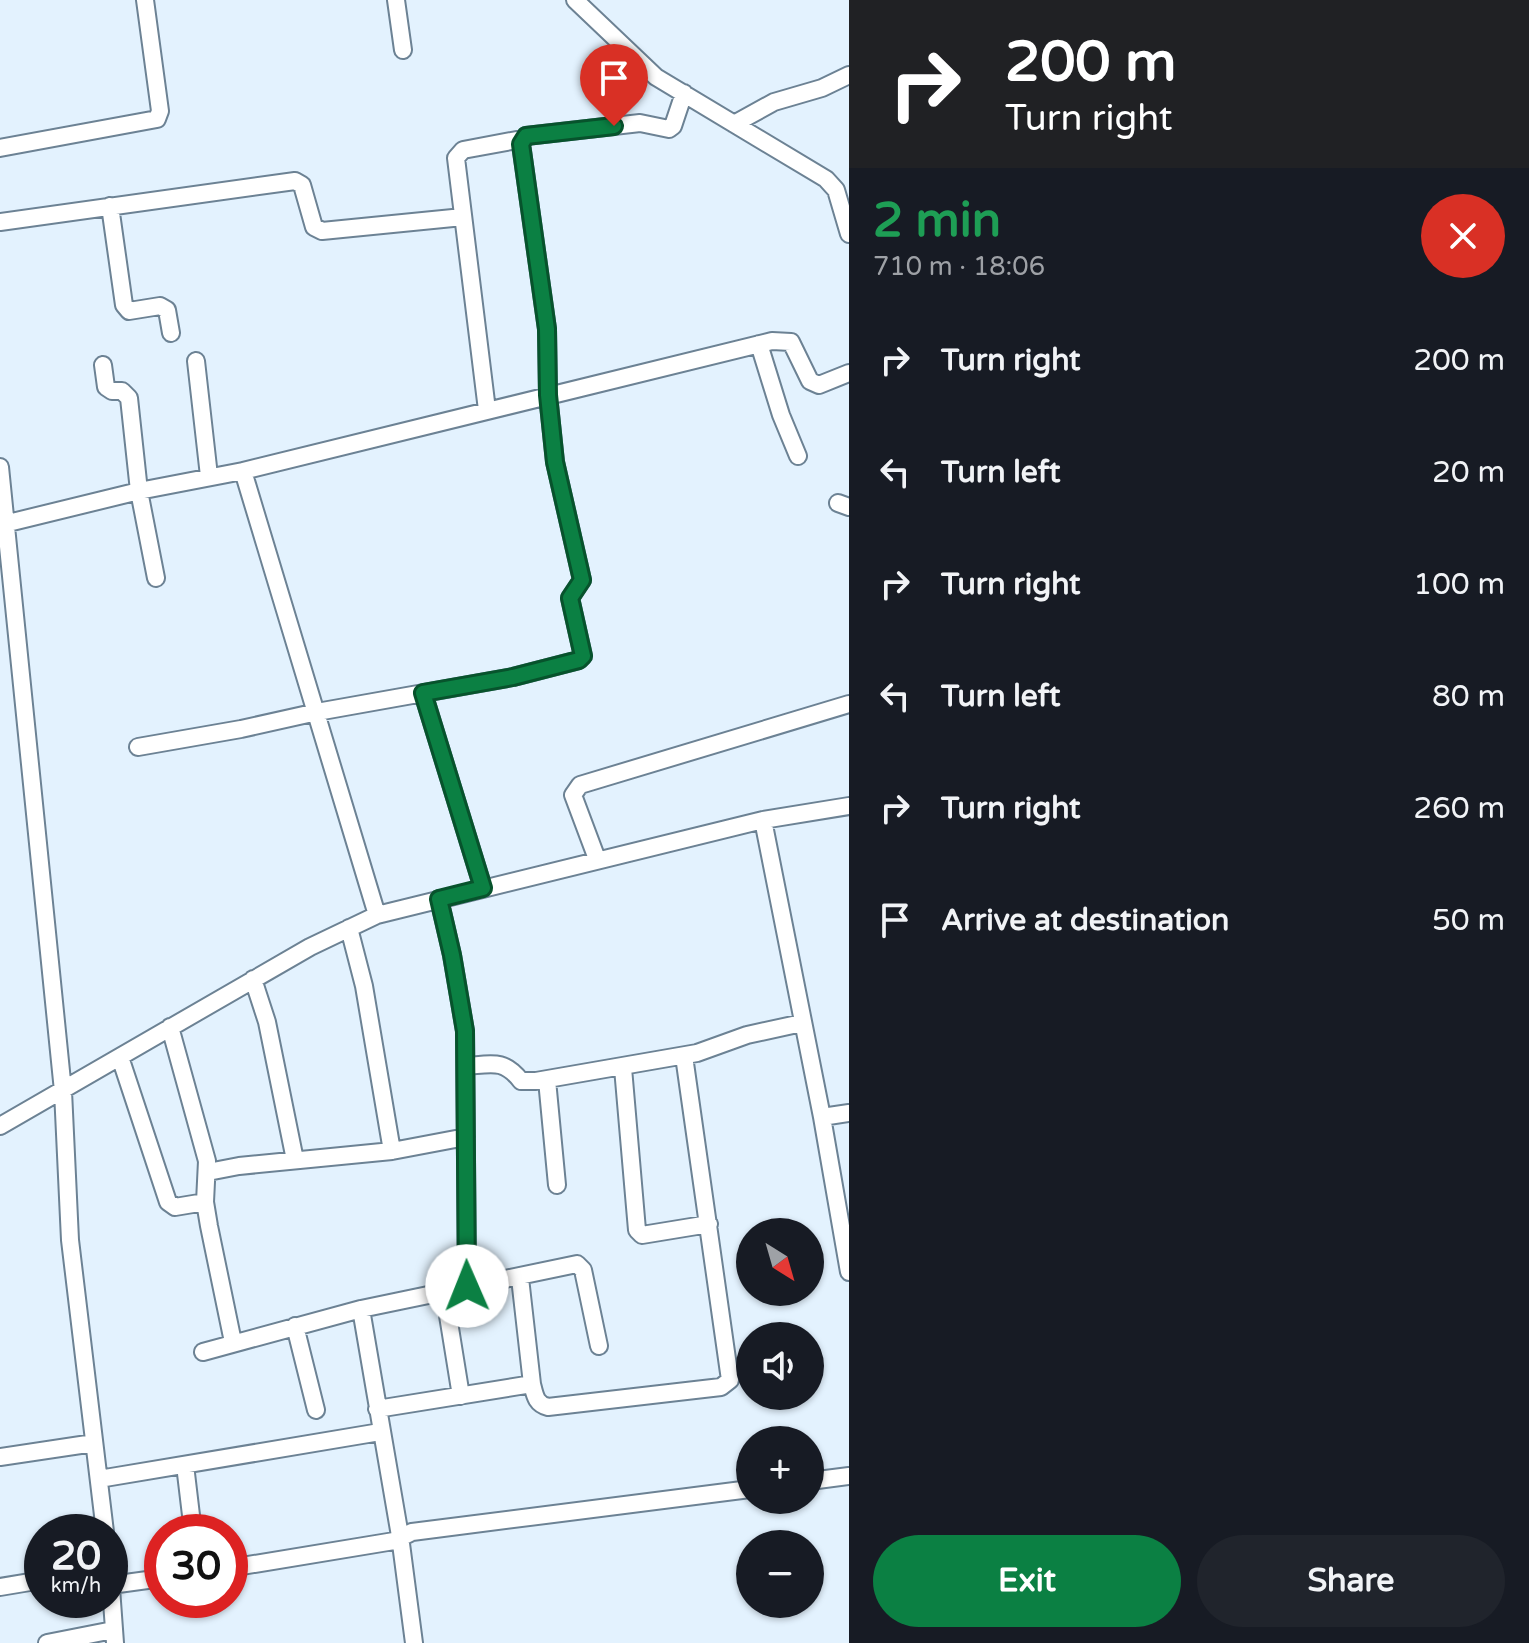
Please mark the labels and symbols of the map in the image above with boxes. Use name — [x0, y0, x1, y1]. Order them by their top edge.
pin — [580, 44, 648, 126]
north arrow — [736, 1218, 824, 1306]
position arrow — [425, 1244, 509, 1328]
speed limit sign: 30 — [144, 1514, 248, 1618]

